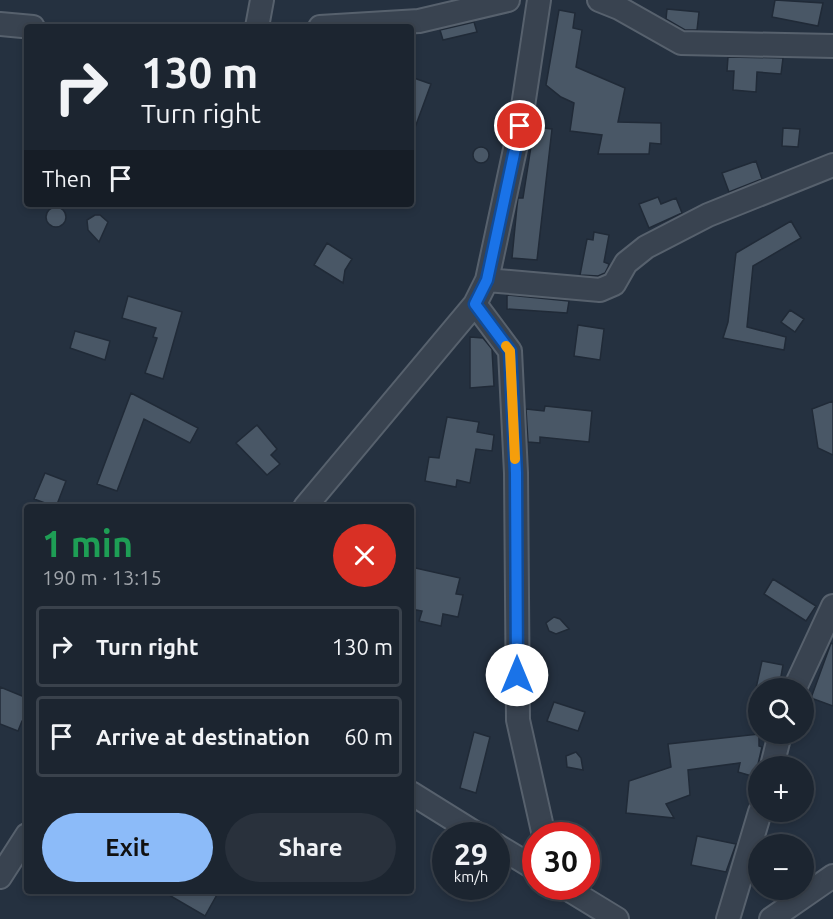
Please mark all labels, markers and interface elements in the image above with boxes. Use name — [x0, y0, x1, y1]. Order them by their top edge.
icon: right — [42, 48, 120, 126]
text: 130 m — [141, 49, 258, 96]
text: Turn right — [141, 98, 261, 128]
pin — [494, 100, 545, 151]
icon: arrive — [503, 109, 536, 142]
icon: arrive — [104, 162, 137, 195]
text: Then — [42, 166, 92, 191]
text: 1 min — [42, 523, 133, 564]
button: close — [333, 524, 396, 587]
text: 190 m · 13:15 — [42, 566, 162, 589]
icon: right — [45, 630, 78, 663]
text: Turn right — [96, 634, 198, 659]
text: 130 m — [332, 634, 393, 659]
position arrow — [485, 643, 549, 707]
map controls — [748, 678, 814, 900]
button: search — [748, 678, 814, 744]
icon: arrive — [45, 720, 78, 753]
text: Arrive at destination — [96, 724, 310, 749]
text: 60 m — [344, 724, 393, 749]
button: + — [748, 756, 814, 822]
button: Exit — [42, 813, 213, 882]
button: Share — [225, 813, 396, 882]
speed limit sign: 30 — [522, 822, 600, 900]
button: − — [748, 834, 814, 900]
text: 29 — [454, 837, 488, 871]
text: km/h — [454, 868, 488, 885]

